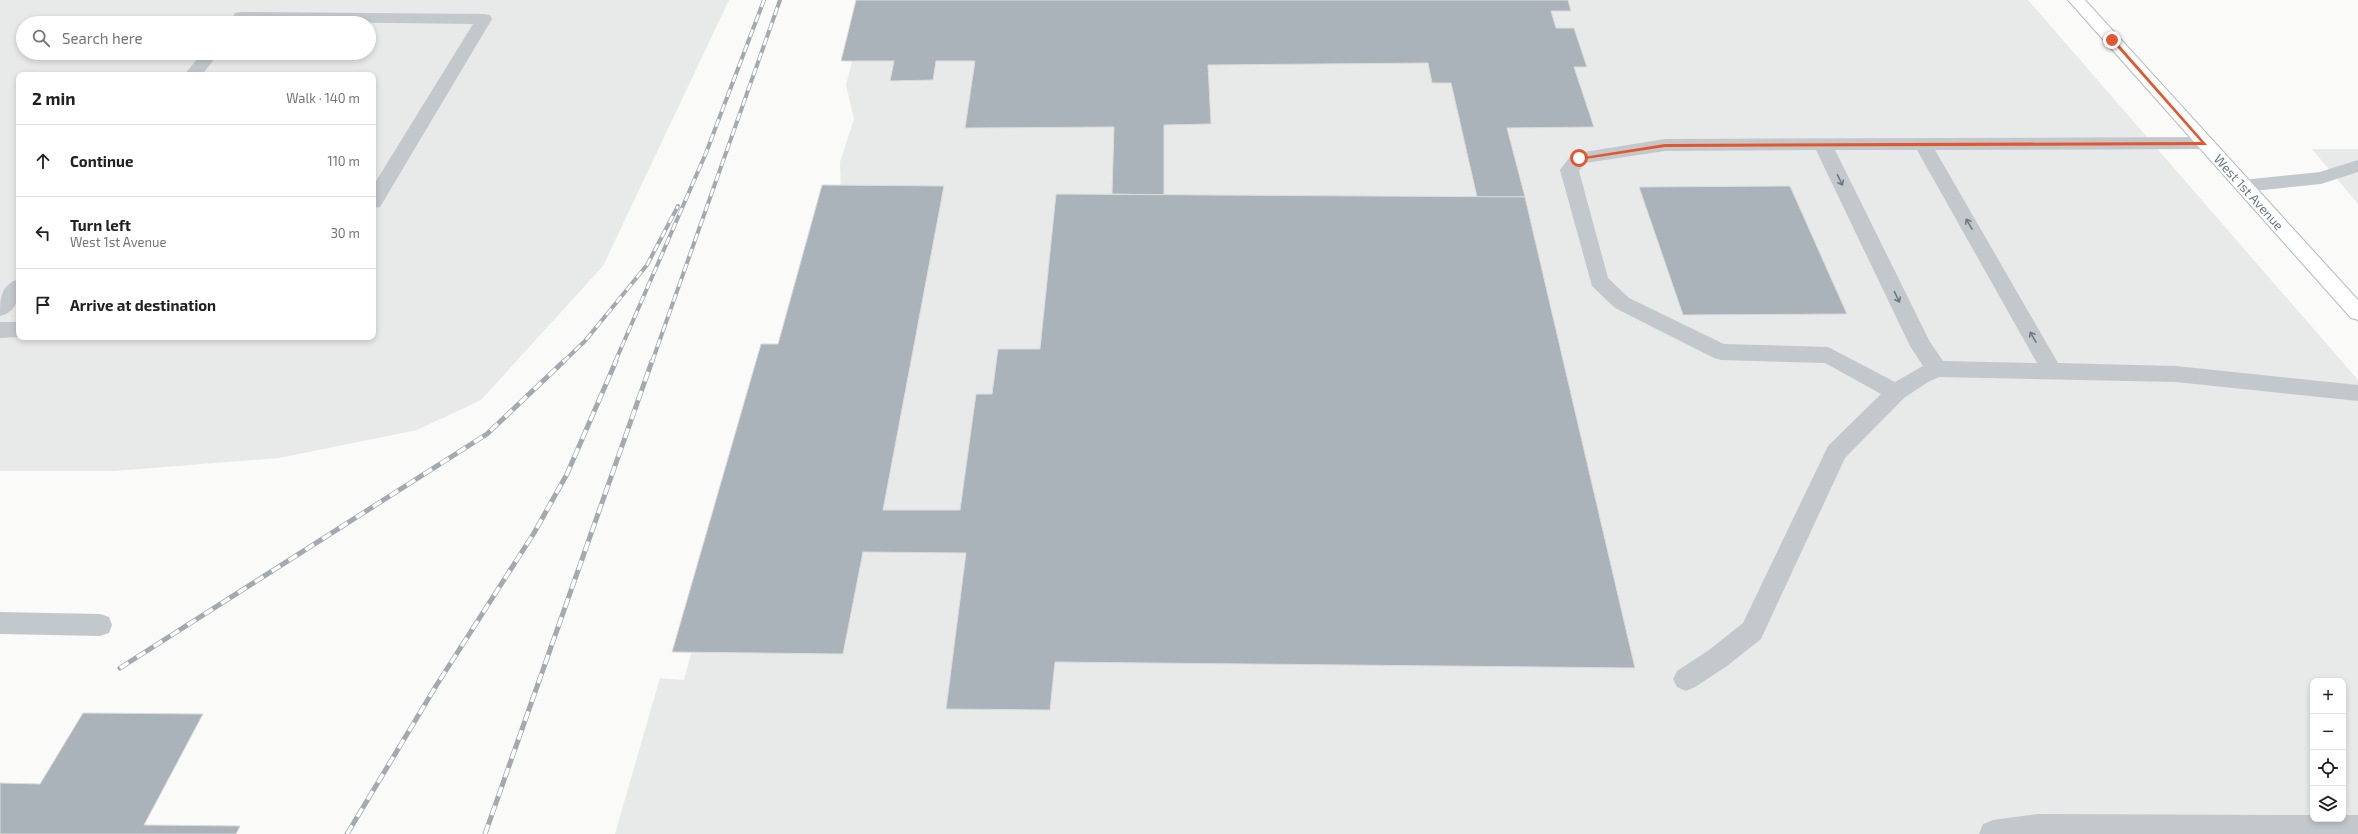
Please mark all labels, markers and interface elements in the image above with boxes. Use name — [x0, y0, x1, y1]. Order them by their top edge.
search box — [16, 16, 376, 60]
icon: search — [30, 27, 52, 49]
text: Search here — [62, 29, 143, 47]
route end — [2103, 31, 2121, 49]
text: 2 min — [32, 88, 75, 108]
text: Walk · 140 m — [286, 90, 360, 106]
route start — [1570, 149, 1588, 167]
icon: ahead — [32, 150, 54, 172]
street label: West 1st Avenue — [2211, 151, 2287, 233]
text: Continue — [70, 152, 133, 170]
text: 110 m — [328, 153, 360, 169]
one-way arrow — [1837, 174, 1844, 186]
text: Turn left — [70, 216, 131, 234]
one-way arrow — [1964, 219, 1972, 231]
icon: left — [32, 222, 54, 244]
text: 30 m — [331, 225, 360, 241]
text: West 1st Avenue — [70, 234, 166, 250]
one-way arrow — [1894, 290, 1901, 302]
icon: arrive — [32, 294, 54, 316]
text: Arrive at destination — [70, 296, 216, 314]
one-way arrow — [2028, 332, 2036, 344]
map controls — [2310, 678, 2346, 822]
button: + — [2310, 678, 2346, 714]
button: − — [2310, 714, 2346, 750]
button: locate — [2310, 750, 2346, 786]
button: layers — [2310, 786, 2346, 822]

